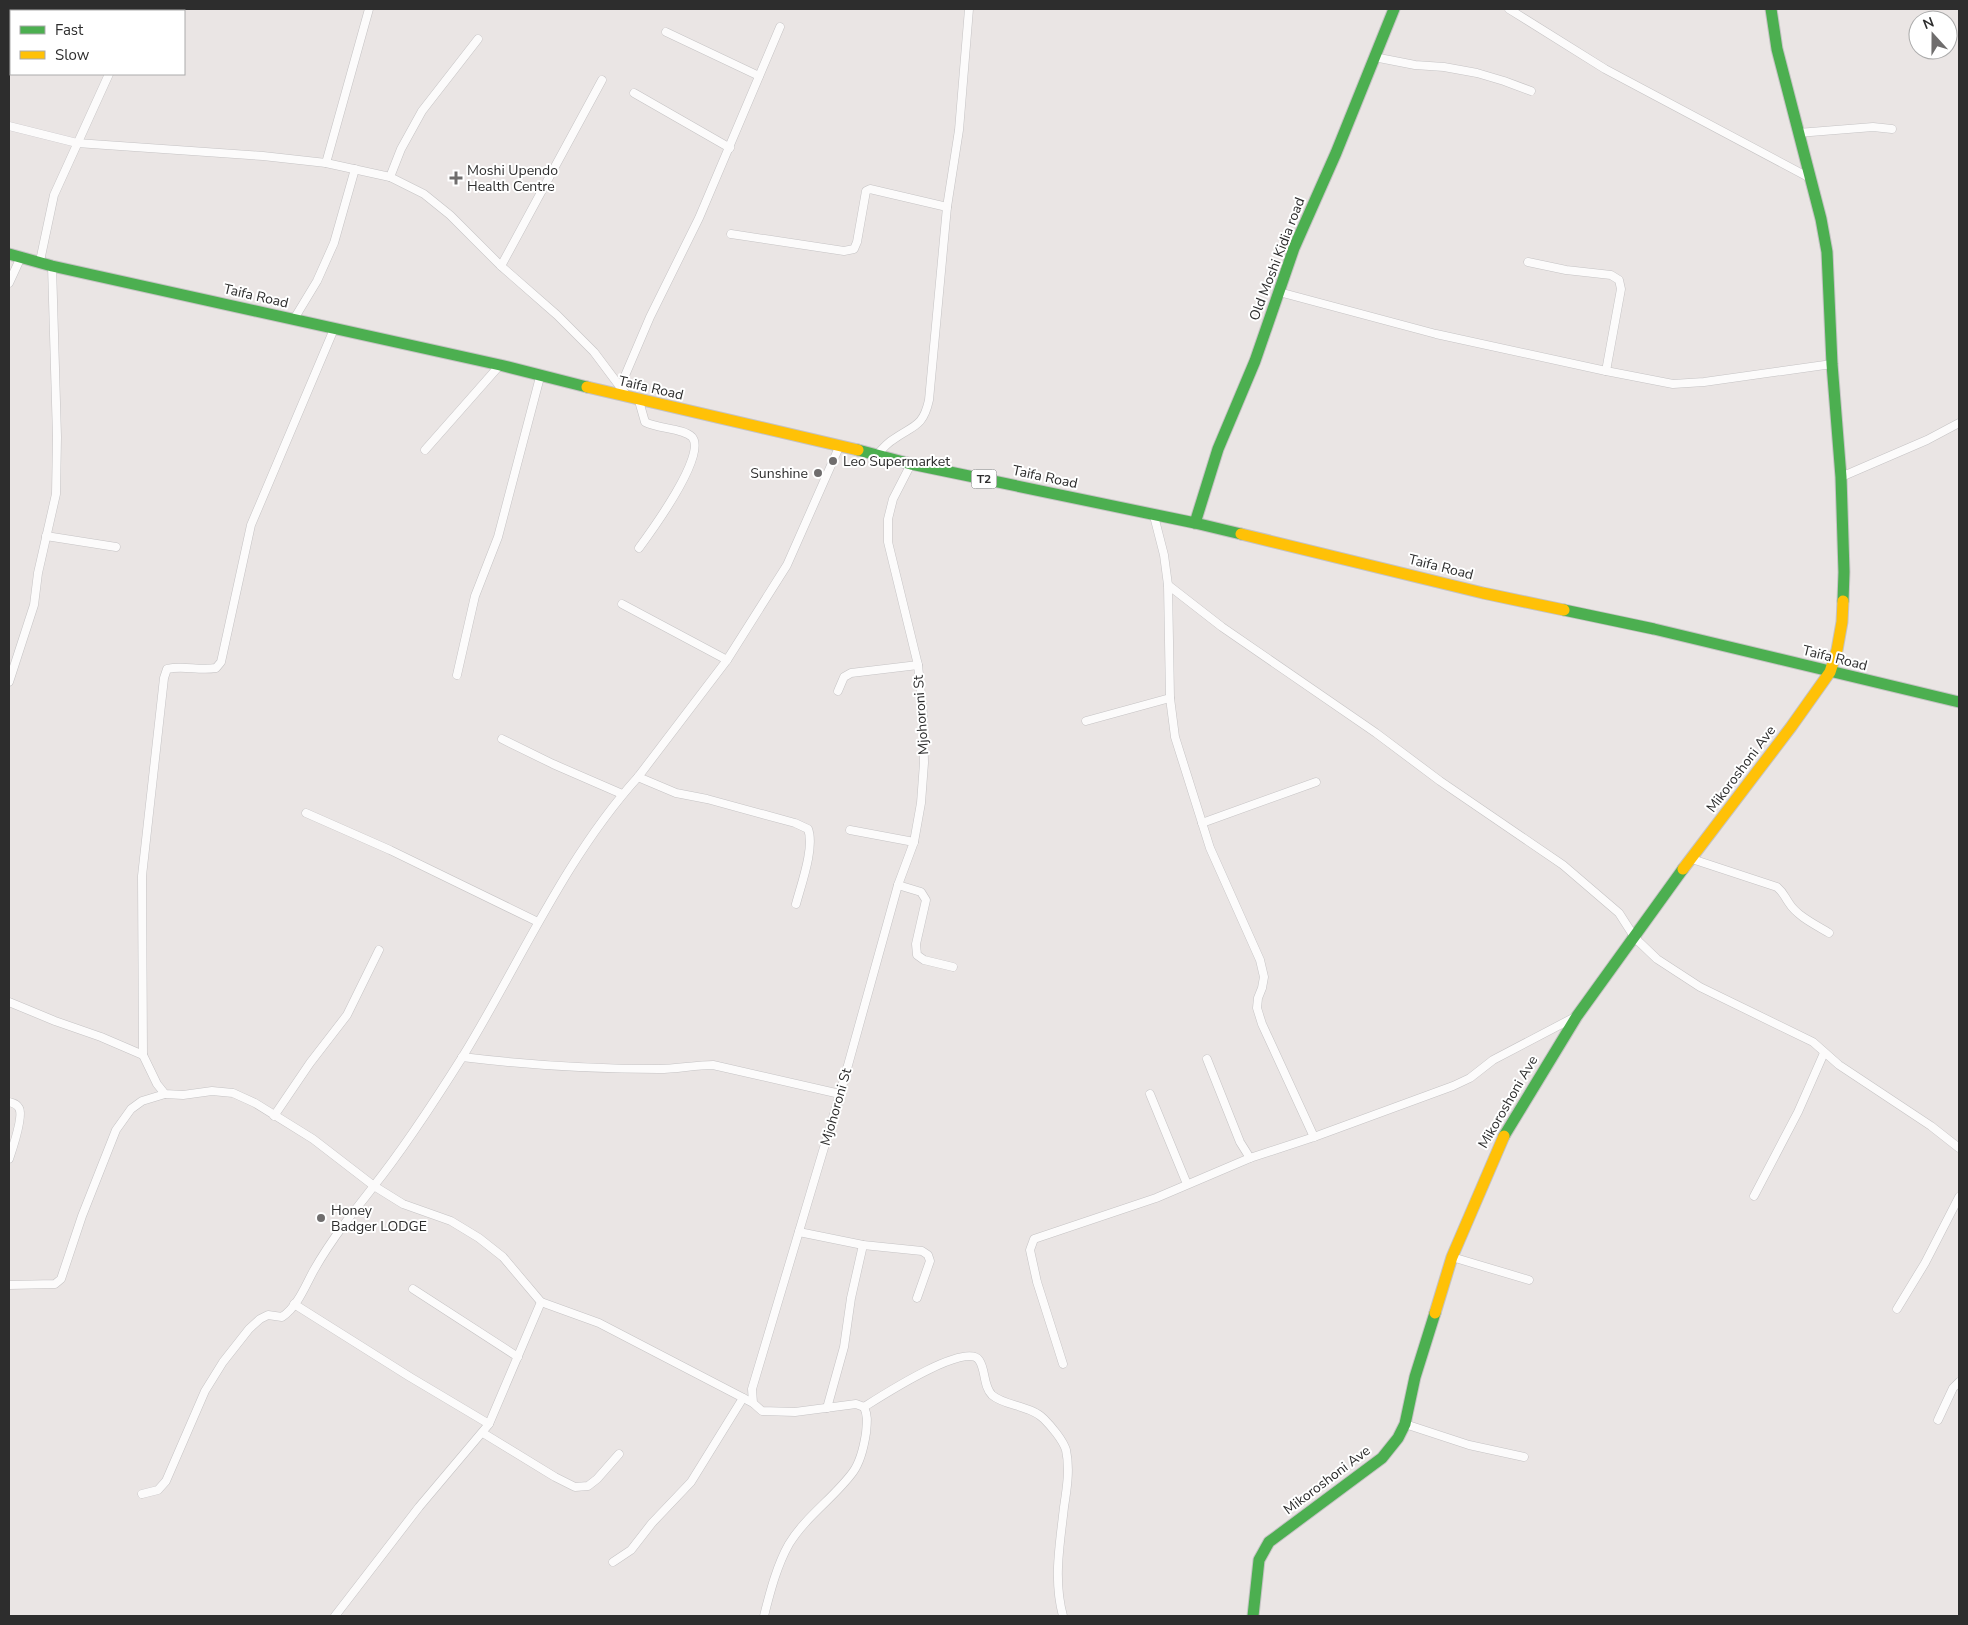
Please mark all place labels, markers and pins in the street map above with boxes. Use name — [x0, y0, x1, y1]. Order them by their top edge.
place label: Moshi Upendo Health Centre — [467, 161, 558, 196]
marker: Moshi Upendo Health Centre — [449, 171, 463, 185]
place label: Leo Supermarket — [843, 452, 950, 471]
marker: Leo Supermarket — [827, 455, 839, 467]
place label: Sunshine — [750, 464, 808, 483]
marker: Sunshine — [812, 467, 824, 479]
place label: Honey Badger LODGE — [331, 1201, 427, 1236]
marker: Honey Badger LODGE — [315, 1212, 327, 1224]

